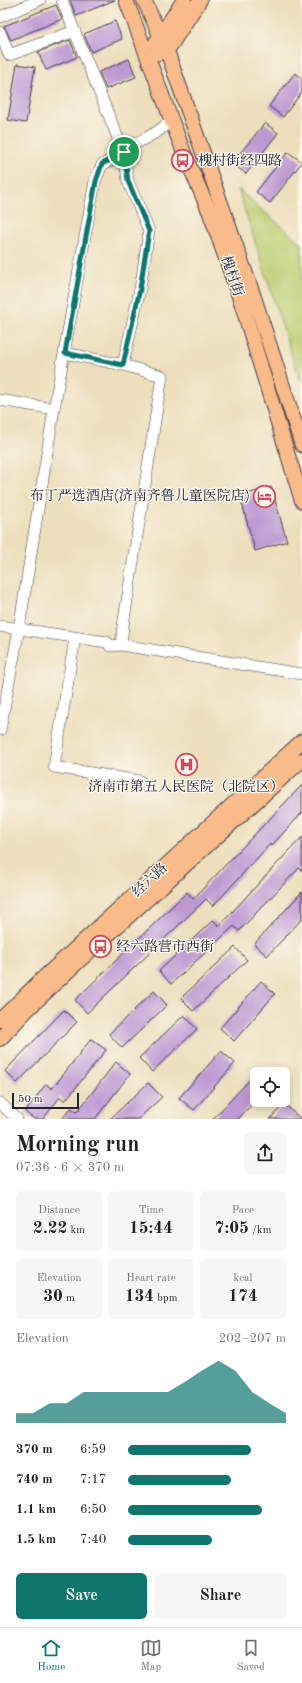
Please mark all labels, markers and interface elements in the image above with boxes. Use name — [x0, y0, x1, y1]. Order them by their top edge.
pin — [107, 135, 141, 169]
icon: arrive — [113, 141, 135, 163]
bus stop icon: 槐村街经四路 — [170, 148, 196, 174]
place label: 槐村街经四路 — [198, 153, 282, 168]
street label: 槐村街 — [219, 254, 246, 298]
hotel icon: 布丁严选酒店(济南齐鲁儿童医院店) — [252, 483, 278, 509]
place label: 布丁严选酒店(济南齐鲁儿童医院店) — [30, 488, 250, 503]
hospital icon: 济南市第五人民医院（北院区） — [173, 752, 199, 778]
place label: 济南市第五人民医院（北院区） — [88, 779, 284, 794]
street label: 经六路 — [129, 860, 170, 899]
bus stop icon: 经六路营市西街 — [87, 934, 113, 960]
place label: 经六路营市西街 — [116, 939, 214, 954]
map controls — [250, 1067, 290, 1107]
button: locate — [250, 1067, 290, 1107]
scale bar — [12, 1091, 79, 1110]
text: 50 m — [18, 1094, 43, 1105]
button: share — [244, 1132, 286, 1174]
text: Morning run — [16, 1134, 139, 1156]
text: 07:36 · 6 × 370 m — [16, 1161, 124, 1174]
text: Distance — [38, 1205, 80, 1216]
text: Time — [139, 1205, 163, 1216]
text: Pace — [232, 1205, 254, 1216]
text: 2.22 — [33, 1220, 67, 1237]
text: 15:44 — [129, 1220, 173, 1237]
text: 7:05 — [215, 1220, 249, 1237]
text: km — [67, 1225, 85, 1236]
text: /km — [249, 1225, 271, 1236]
text: Elevation — [37, 1273, 81, 1284]
text: Heart rate — [126, 1273, 176, 1284]
text: kcal — [234, 1273, 252, 1284]
text: 30 — [43, 1288, 63, 1305]
text: 134 — [125, 1288, 154, 1305]
text: 174 — [228, 1288, 258, 1305]
text: m — [63, 1293, 75, 1304]
text: bpm — [154, 1293, 177, 1304]
text: Elevation — [16, 1332, 69, 1345]
text: 202–207 m — [219, 1332, 286, 1345]
text: 370 m — [16, 1443, 53, 1456]
text: 6:59 — [80, 1443, 106, 1456]
text: 740 m — [16, 1473, 53, 1486]
text: 7:17 — [80, 1473, 106, 1486]
text: 1.1 km — [16, 1503, 56, 1516]
text: 6:50 — [80, 1503, 106, 1516]
text: 1.5 km — [16, 1533, 56, 1546]
text: 7:40 — [80, 1533, 106, 1546]
button: Save — [16, 1573, 147, 1619]
button: Share — [155, 1573, 286, 1619]
tab: Home — [37, 1637, 65, 1675]
tab: Map — [140, 1637, 162, 1675]
tab: Saved — [237, 1637, 265, 1675]

